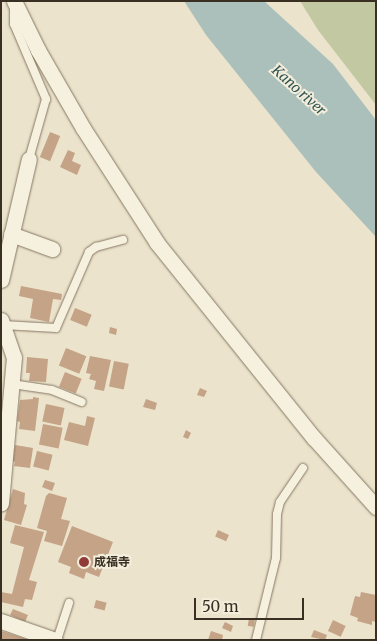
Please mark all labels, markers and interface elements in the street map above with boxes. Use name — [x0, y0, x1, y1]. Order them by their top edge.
water label: Kano river — [269, 62, 329, 118]
place label: 成福寺 — [94, 555, 130, 569]
marker: 成福寺 — [78, 556, 90, 568]
scale bar — [197, 588, 307, 620]
text: 50 m — [202, 597, 239, 616]

